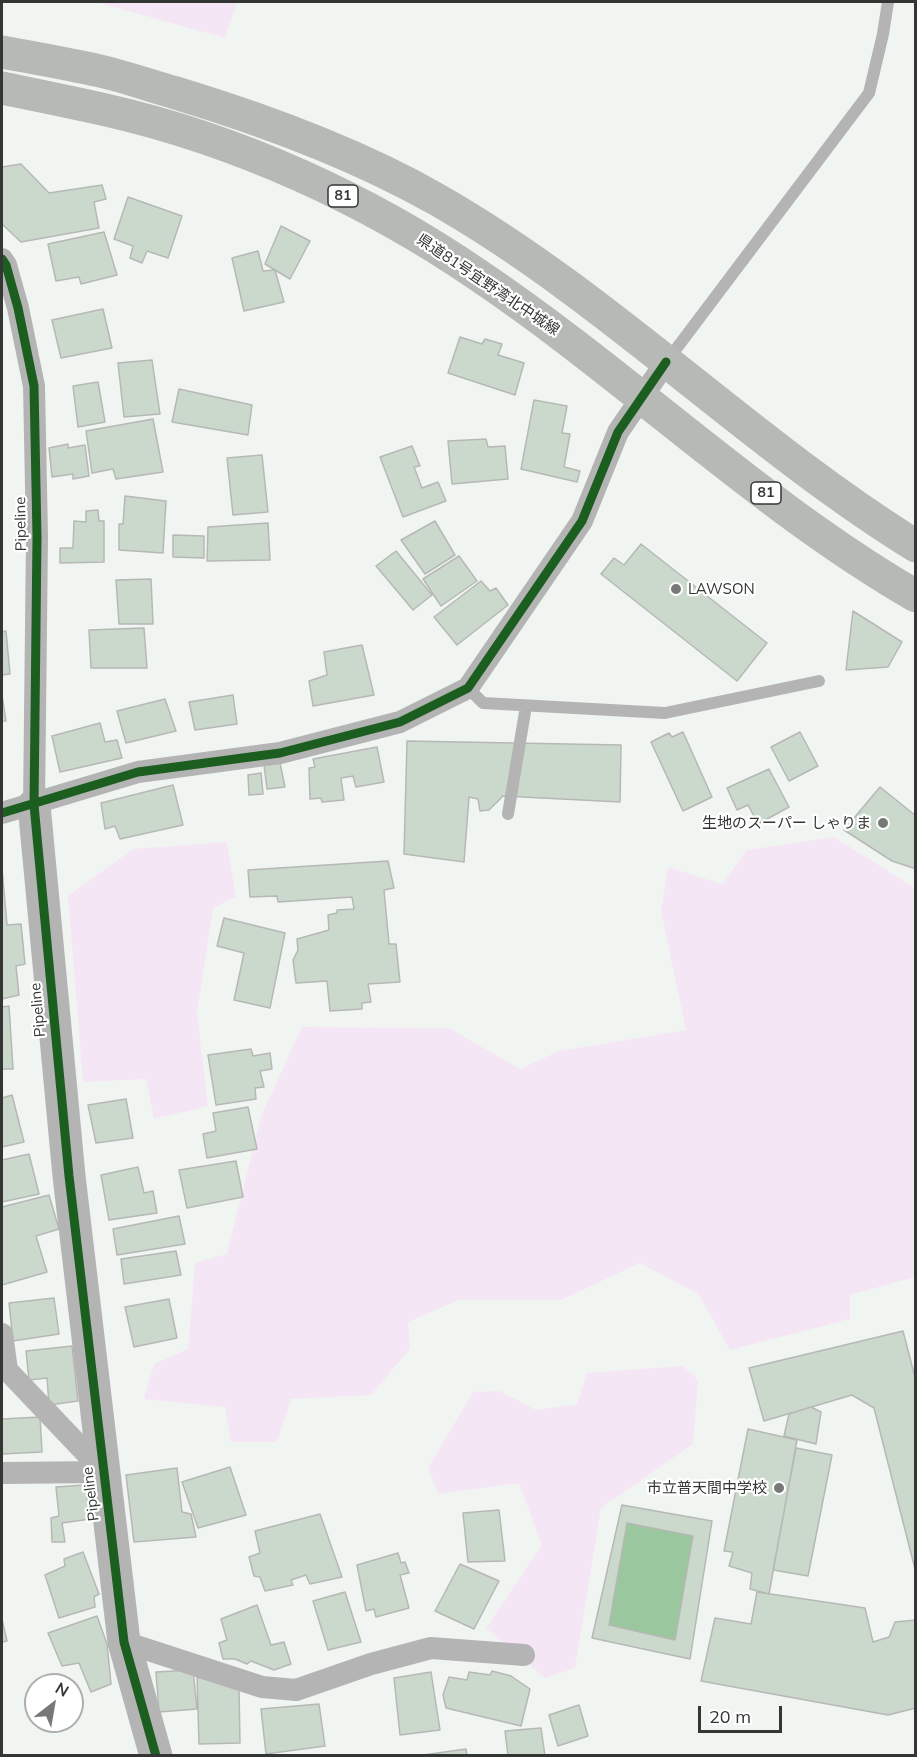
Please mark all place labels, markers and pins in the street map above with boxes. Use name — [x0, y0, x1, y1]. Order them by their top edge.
place label: LAWSON — [688, 580, 755, 598]
marker: LAWSON — [669, 582, 683, 596]
place label: 生地のスーパー しゃりま — [702, 814, 871, 832]
marker: 生地のスーパー しゃりま — [876, 816, 890, 830]
place label: 市立普天間中学校 — [647, 1479, 767, 1497]
marker: 市立普天間中学校 — [772, 1481, 786, 1495]

